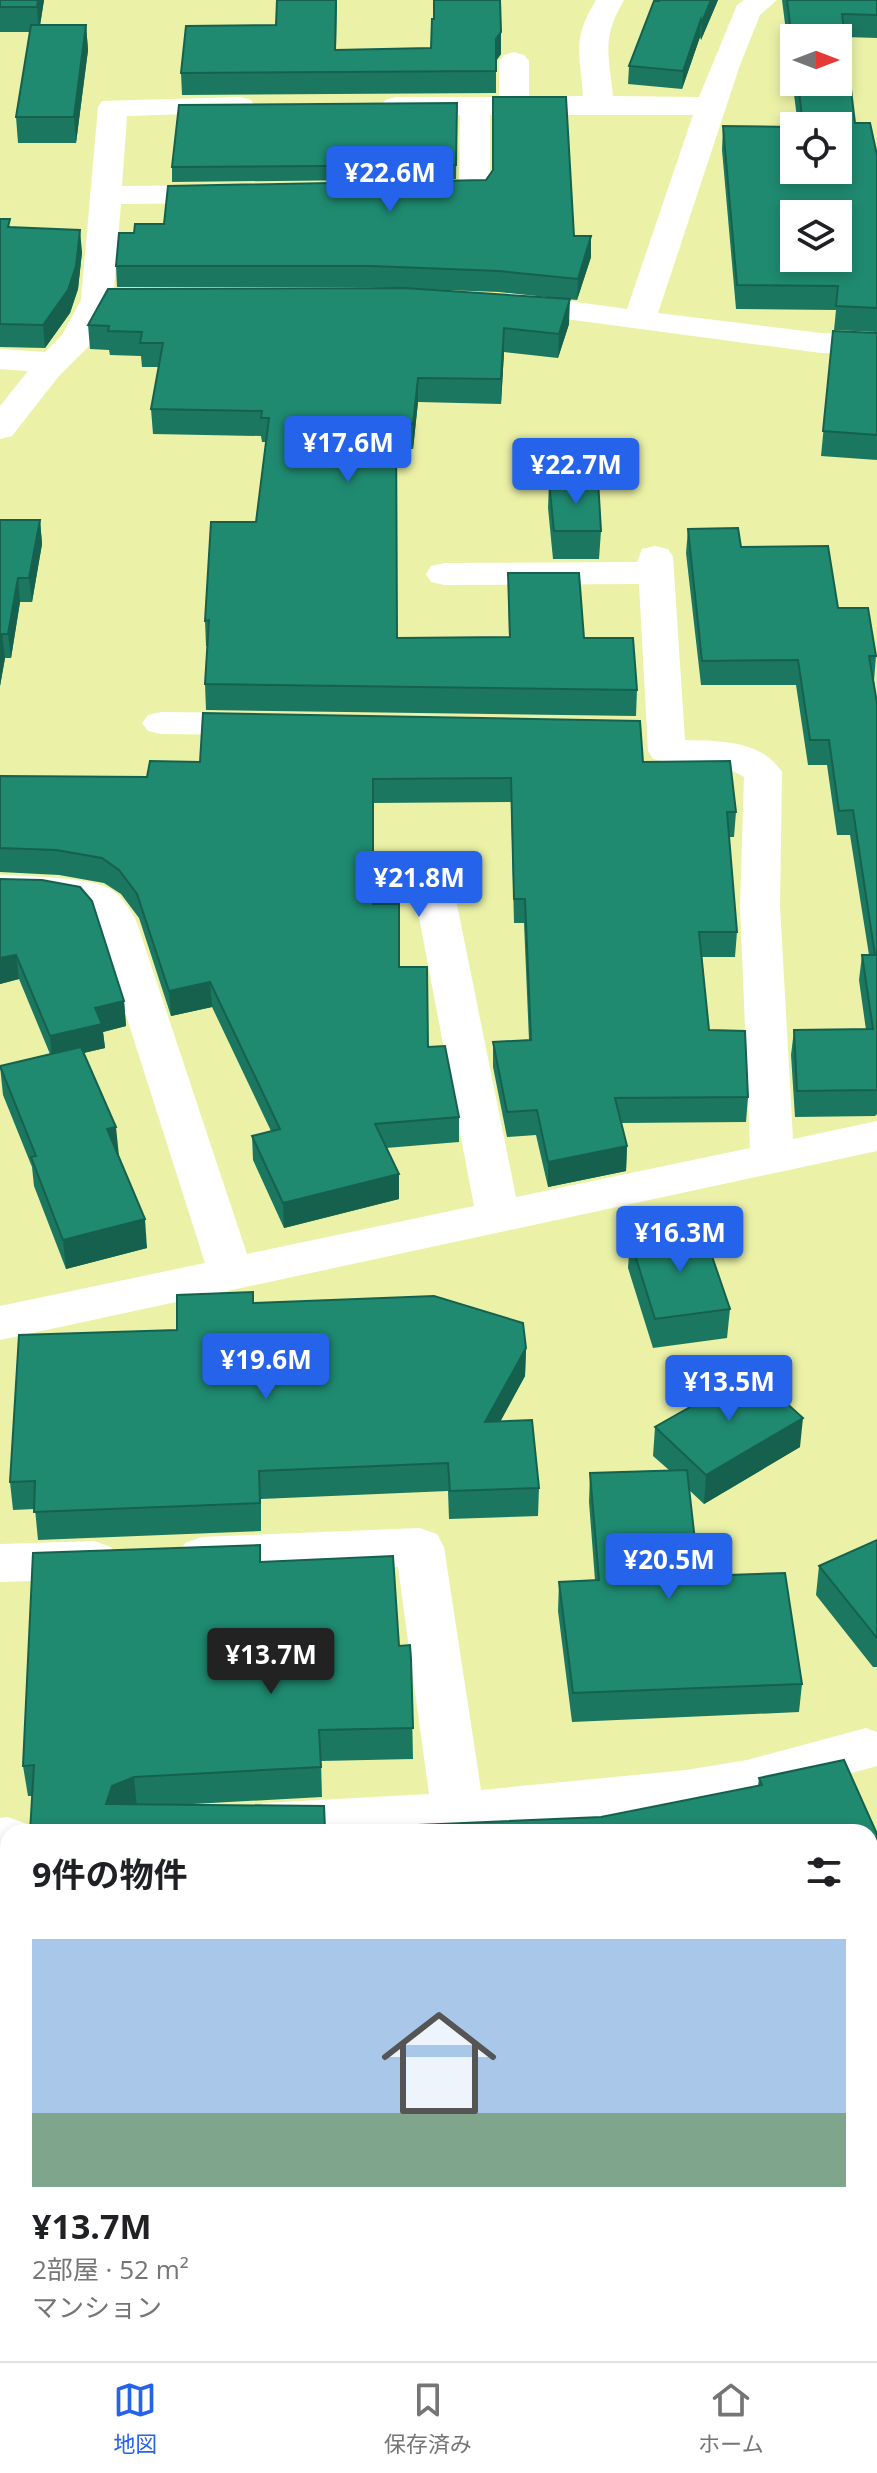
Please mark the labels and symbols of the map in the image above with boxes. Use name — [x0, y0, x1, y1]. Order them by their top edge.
north arrow — [780, 24, 852, 96]
pin: ¥22.6M — [325, 146, 455, 214]
pin: ¥17.6M — [283, 416, 413, 484]
pin: ¥22.7M — [511, 438, 641, 506]
pin: ¥21.8M — [354, 851, 484, 919]
pin: ¥16.3M — [615, 1206, 745, 1274]
pin: ¥19.6M — [201, 1333, 331, 1401]
pin: ¥13.5M — [664, 1355, 794, 1423]
pin: ¥20.5M — [604, 1533, 734, 1601]
pin: ¥13.7M — [206, 1628, 336, 1696]

